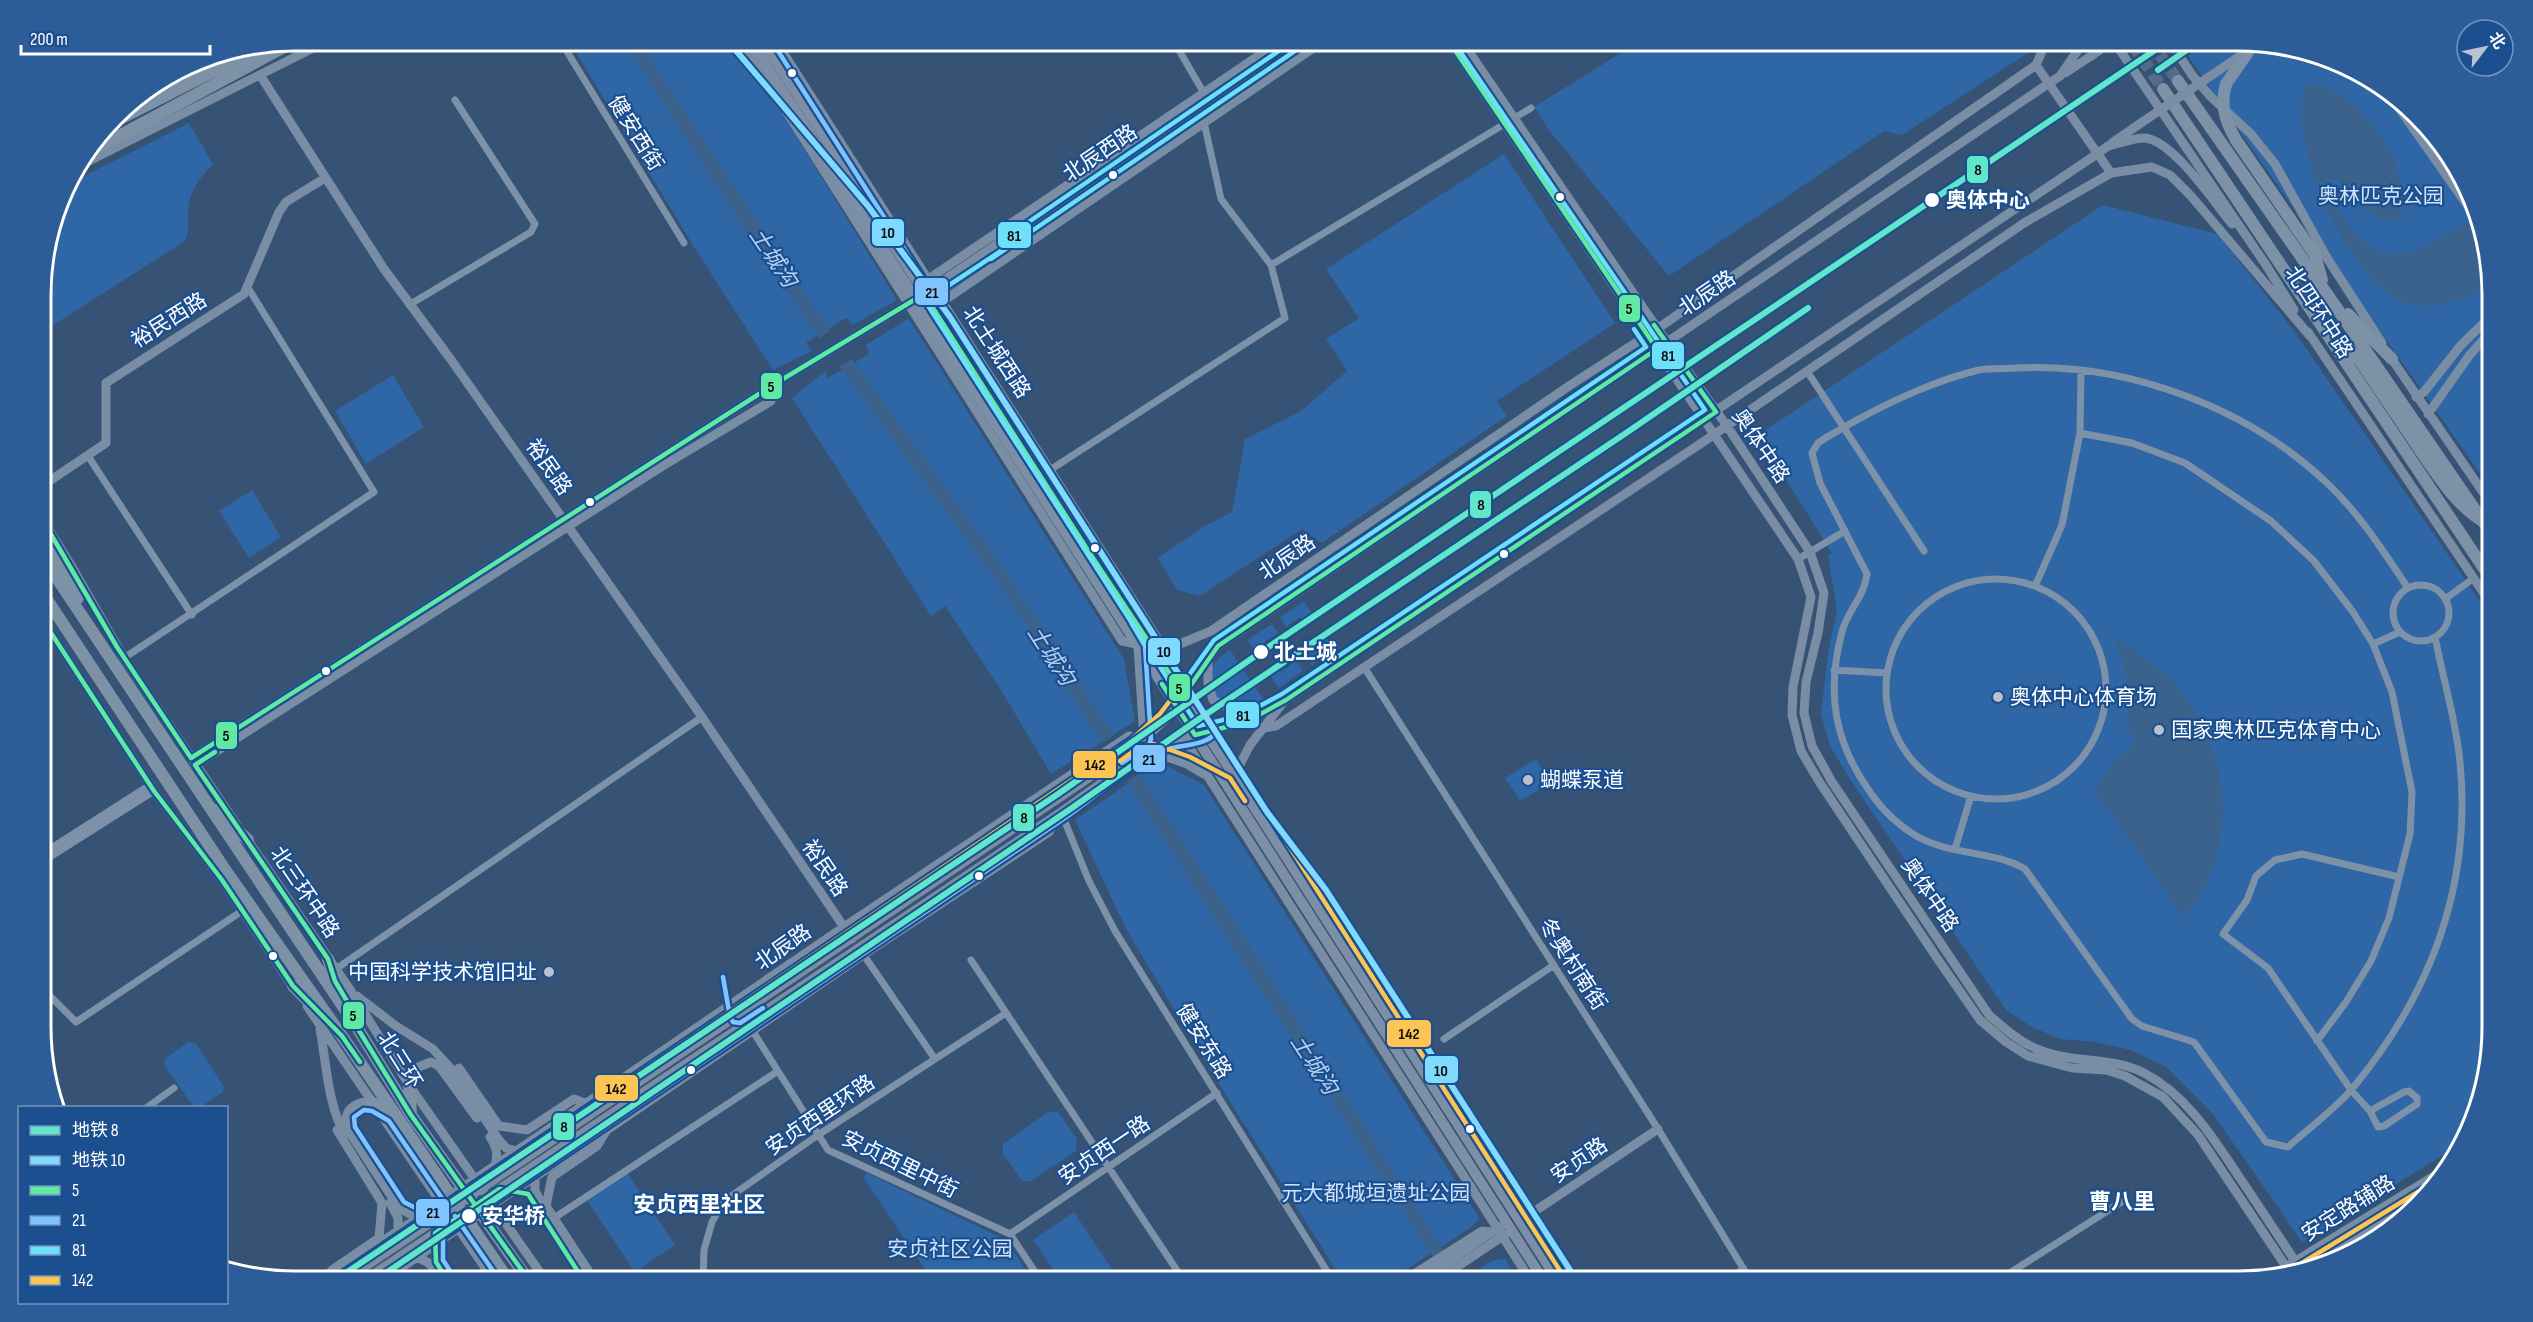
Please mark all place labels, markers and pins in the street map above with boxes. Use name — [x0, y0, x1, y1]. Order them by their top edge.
unlabelled marker — [786, 67, 798, 79]
unlabelled marker — [1107, 169, 1119, 181]
place label: 奥体中心 — [1946, 188, 2030, 213]
unlabelled marker — [1554, 191, 1566, 203]
marker: 奥体中心 — [1923, 191, 1941, 209]
unlabelled marker — [584, 496, 596, 508]
unlabelled marker — [1089, 542, 1101, 554]
unlabelled marker — [1498, 548, 1510, 560]
place label: 北土城 — [1274, 640, 1337, 665]
marker: 北土城 — [1252, 643, 1270, 661]
unlabelled marker — [320, 665, 332, 677]
place label: 奥体中心体育场 — [2010, 685, 2157, 710]
marker: 奥体中心体育场 — [1991, 690, 2005, 704]
place label: 国家奥林匹克体育中心 — [2171, 718, 2381, 743]
marker: 国家奥林匹克体育中心 — [2152, 723, 2166, 737]
place label: 蝴蝶泵道 — [1540, 768, 1624, 793]
marker: 蝴蝶泵道 — [1521, 773, 1535, 787]
unlabelled marker — [973, 870, 985, 882]
unlabelled marker — [267, 950, 279, 962]
place label: 中国科学技术馆旧址 — [348, 960, 537, 985]
marker: 中国科学技术馆旧址 — [542, 965, 556, 979]
unlabelled marker — [685, 1064, 697, 1076]
unlabelled marker — [1464, 1123, 1476, 1135]
place label: 安华桥 — [482, 1204, 545, 1229]
marker: 安华桥 — [460, 1207, 478, 1225]

